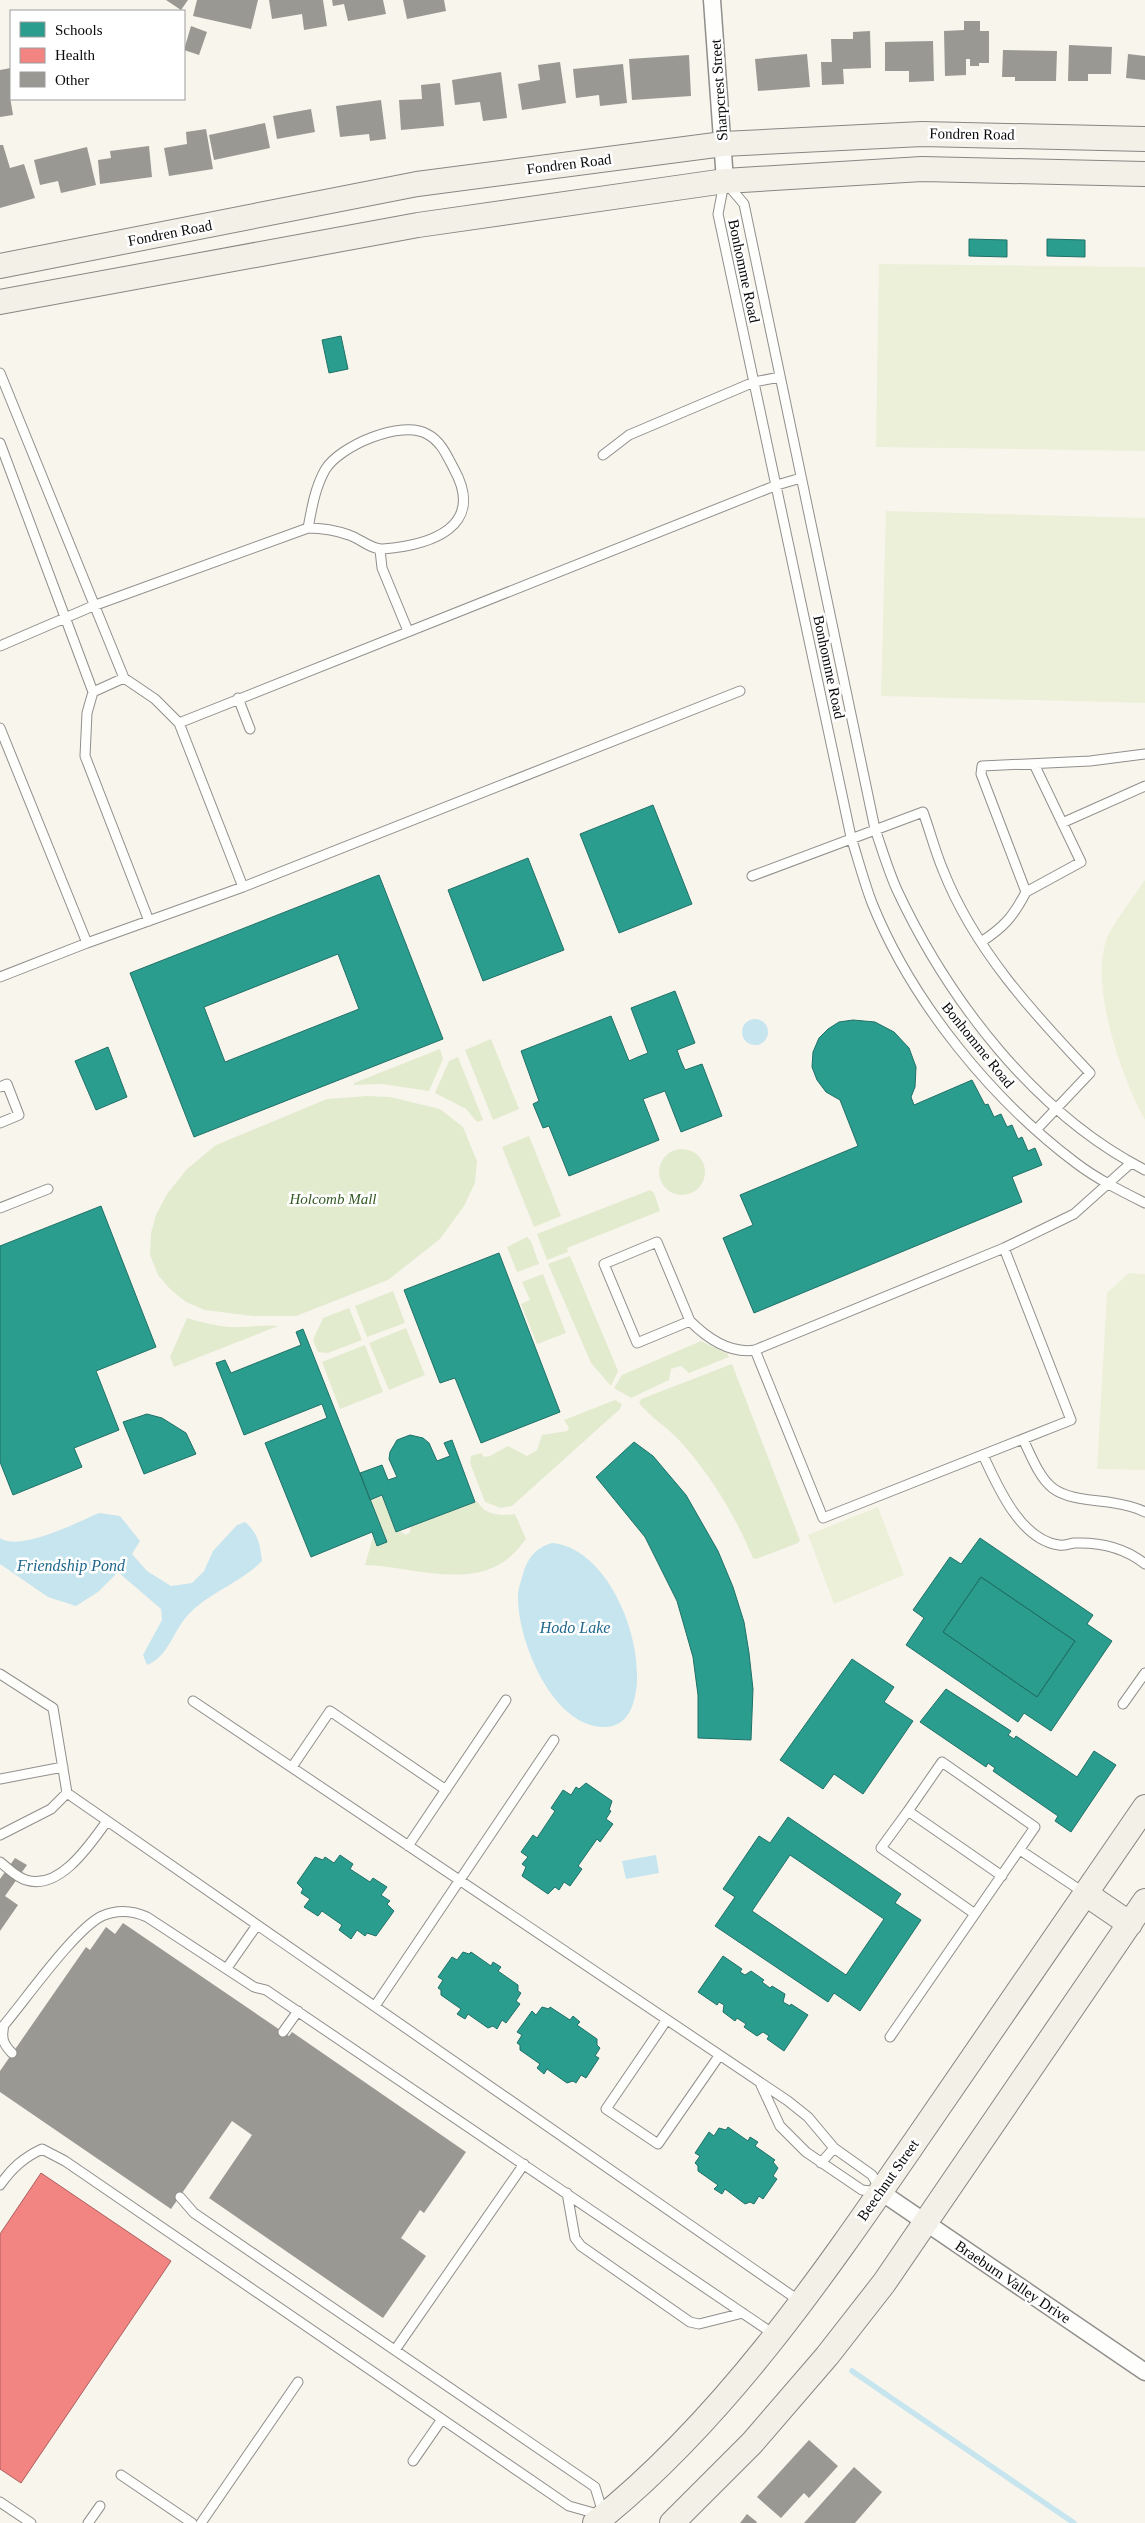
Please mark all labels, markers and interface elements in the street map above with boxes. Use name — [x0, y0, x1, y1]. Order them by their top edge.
legend — [10, 10, 185, 100]
text: Schools — [55, 22, 103, 38]
street label: Sharpcrest Street — [707, 38, 731, 141]
text: Health — [55, 47, 95, 63]
text: Other — [55, 72, 89, 88]
street label: Fondren Road — [929, 125, 1015, 143]
street label: Fondren Road — [526, 151, 613, 177]
street label: Fondren Road — [127, 217, 214, 249]
street label: Bonhomme Road — [725, 218, 763, 325]
street label: Bonhomme Road — [810, 614, 848, 721]
street label: Bonhomme Road — [939, 999, 1018, 1091]
park label: Holcomb Mall — [288, 1191, 377, 1207]
water label: Friendship Pond — [16, 1557, 126, 1575]
water label: Hodo Lake — [539, 1619, 610, 1636]
street label: Beechnut Street — [854, 2136, 922, 2224]
street label: Braeburn Valley Drive — [952, 2237, 1074, 2327]

